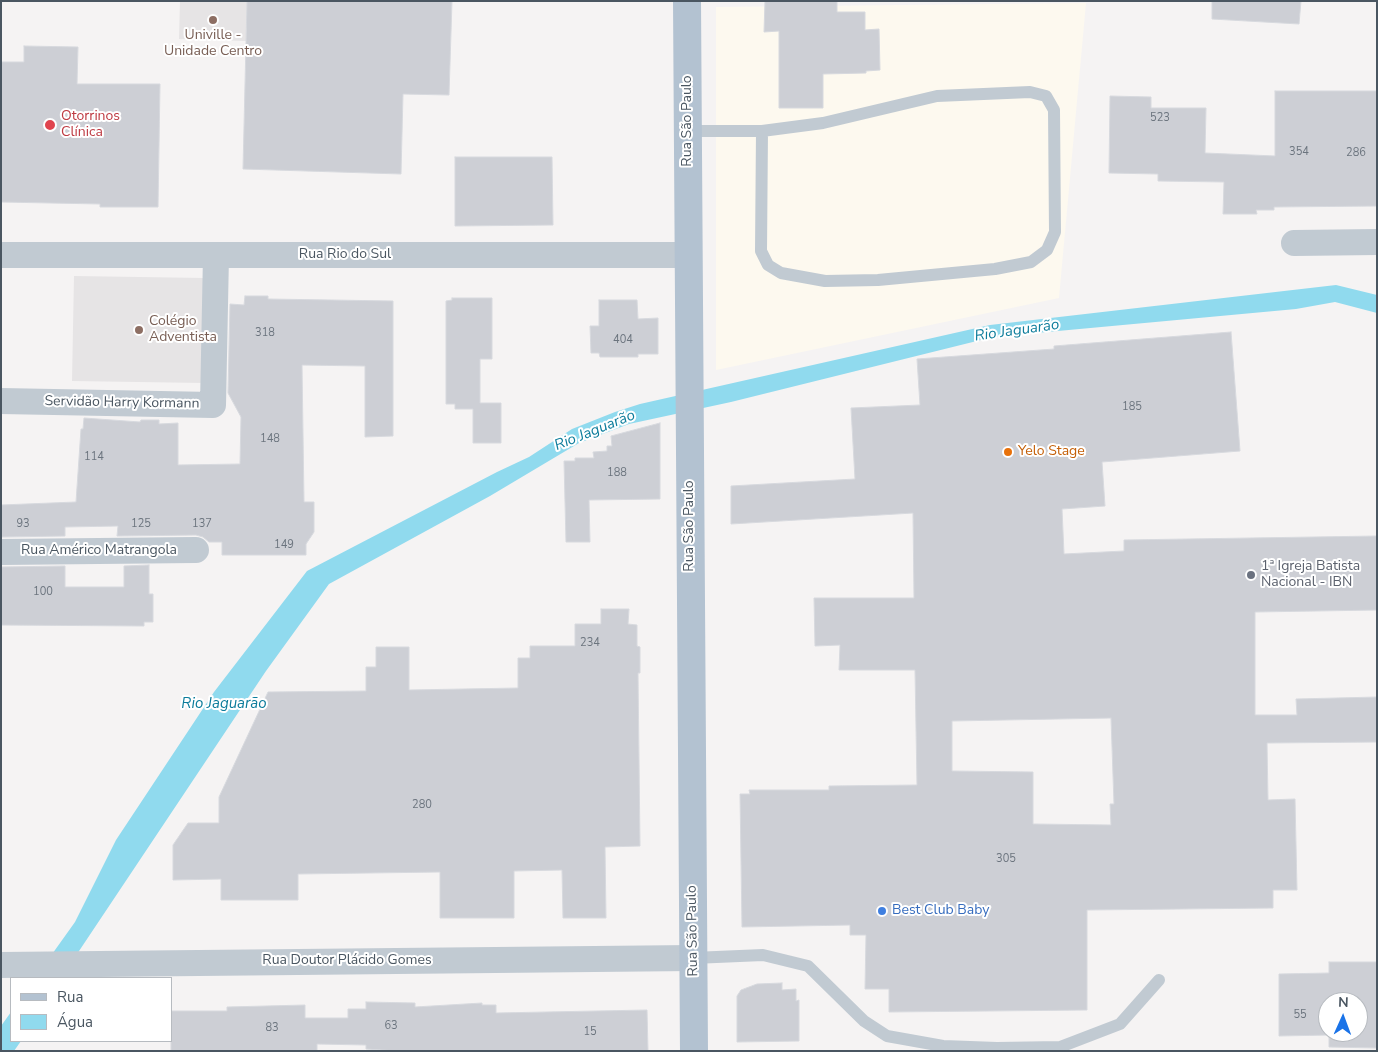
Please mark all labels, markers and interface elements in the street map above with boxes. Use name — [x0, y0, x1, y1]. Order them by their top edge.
marker: Univille - Unidade Centro — [207, 14, 219, 26]
place label: Univille - Unidade Centro — [164, 28, 262, 60]
street label: Rua São Paulo — [680, 75, 696, 167]
place label: Otorrinos Clínica — [61, 109, 120, 142]
house number: 523 — [1150, 111, 1170, 125]
marker: Otorrinos Clínica — [43, 118, 57, 132]
house number: 354 — [1289, 145, 1309, 159]
house number: 286 — [1346, 146, 1366, 160]
street label: Rua Rio do Sul — [299, 247, 391, 263]
place label: Colégio Adventista — [149, 314, 217, 347]
water label: Rio Jaguarão — [974, 316, 1060, 346]
marker: Colégio Adventista — [133, 324, 145, 336]
house number: 318 — [255, 326, 275, 340]
house number: 404 — [613, 333, 633, 347]
street label: Servidão Harry Kormann — [44, 393, 200, 413]
house number: 185 — [1122, 400, 1142, 414]
water label: Rio Jaguarão — [552, 407, 638, 455]
house number: 148 — [260, 432, 280, 446]
place label: Yelo Stage — [1018, 444, 1085, 460]
marker: Yelo Stage — [1002, 446, 1014, 458]
house number: 114 — [84, 450, 104, 464]
house number: 188 — [607, 466, 627, 480]
street label: Rua São Paulo — [682, 480, 698, 572]
house number: 93 — [16, 517, 30, 531]
house number: 125 — [131, 517, 151, 531]
house number: 137 — [192, 517, 212, 531]
house number: 149 — [274, 538, 294, 552]
street label: Rua Américo Matrangola — [21, 543, 177, 559]
place label: 1ª Igreja Batista Nacional - IBN — [1261, 559, 1360, 592]
marker: 1ª Igreja Batista Nacional - IBN — [1245, 569, 1257, 581]
house number: 100 — [33, 585, 53, 599]
house number: 234 — [580, 636, 600, 650]
water label: Rio Jaguarão — [181, 695, 267, 713]
house number: 280 — [412, 798, 432, 812]
house number: 305 — [996, 852, 1016, 866]
street label: Rua São Paulo — [684, 885, 702, 977]
place label: Best Club Baby — [892, 903, 989, 919]
marker: Best Club Baby — [876, 905, 888, 917]
street label: Rua Doutor Plácido Gomes — [262, 953, 432, 969]
legend — [10, 977, 172, 1042]
text: Rua — [57, 987, 83, 1007]
north arrow — [1318, 992, 1368, 1042]
text: N — [1338, 993, 1349, 1012]
house number: 55 — [1293, 1008, 1307, 1022]
text: Água — [57, 1012, 93, 1032]
house number: 63 — [384, 1019, 398, 1033]
house number: 83 — [265, 1021, 279, 1035]
house number: 15 — [583, 1025, 597, 1039]

